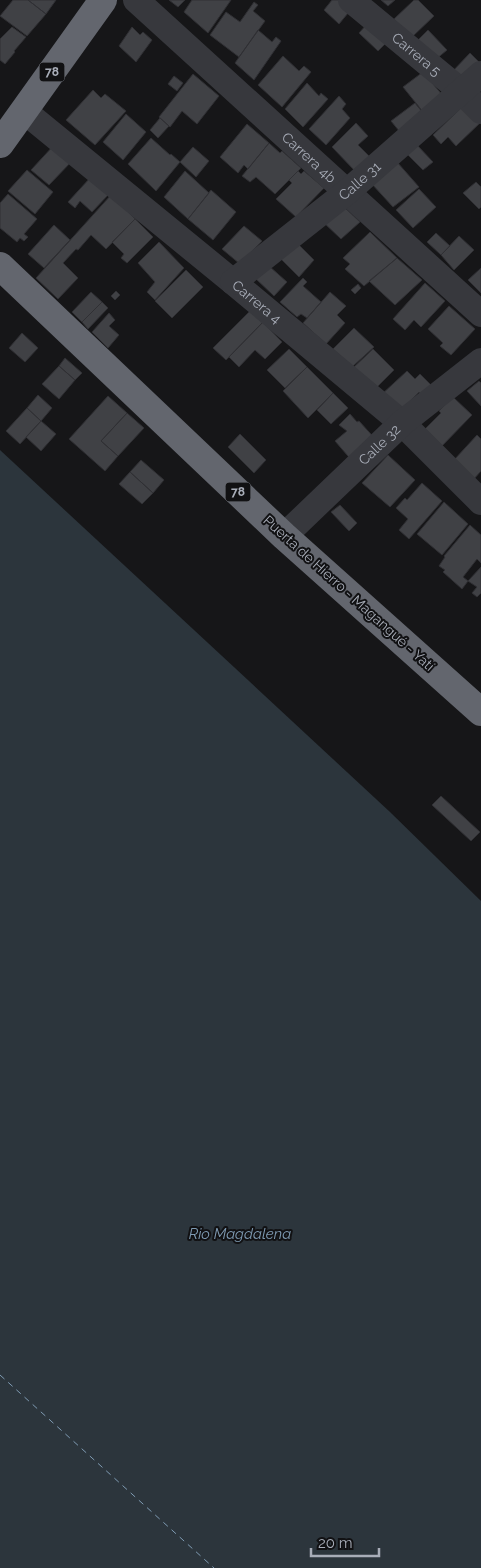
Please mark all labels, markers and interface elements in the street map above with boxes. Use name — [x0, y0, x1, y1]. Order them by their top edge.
street label: Carrera 5 — [389, 29, 445, 79]
road number: 78 — [40, 62, 64, 82]
street label: Carrera 4b — [279, 129, 340, 186]
street label: Calle 31 — [336, 158, 384, 203]
street label: Carrera 4 — [229, 277, 285, 327]
street label: Calle 32 — [355, 421, 403, 468]
road number: 78 — [226, 482, 250, 502]
street label: Puerta de Hierro - Magangué - Yatí — [260, 512, 438, 675]
water label: Rio Magdalena — [189, 1225, 291, 1243]
scale bar — [311, 1526, 378, 1558]
text: 20 m — [318, 1534, 353, 1552]

